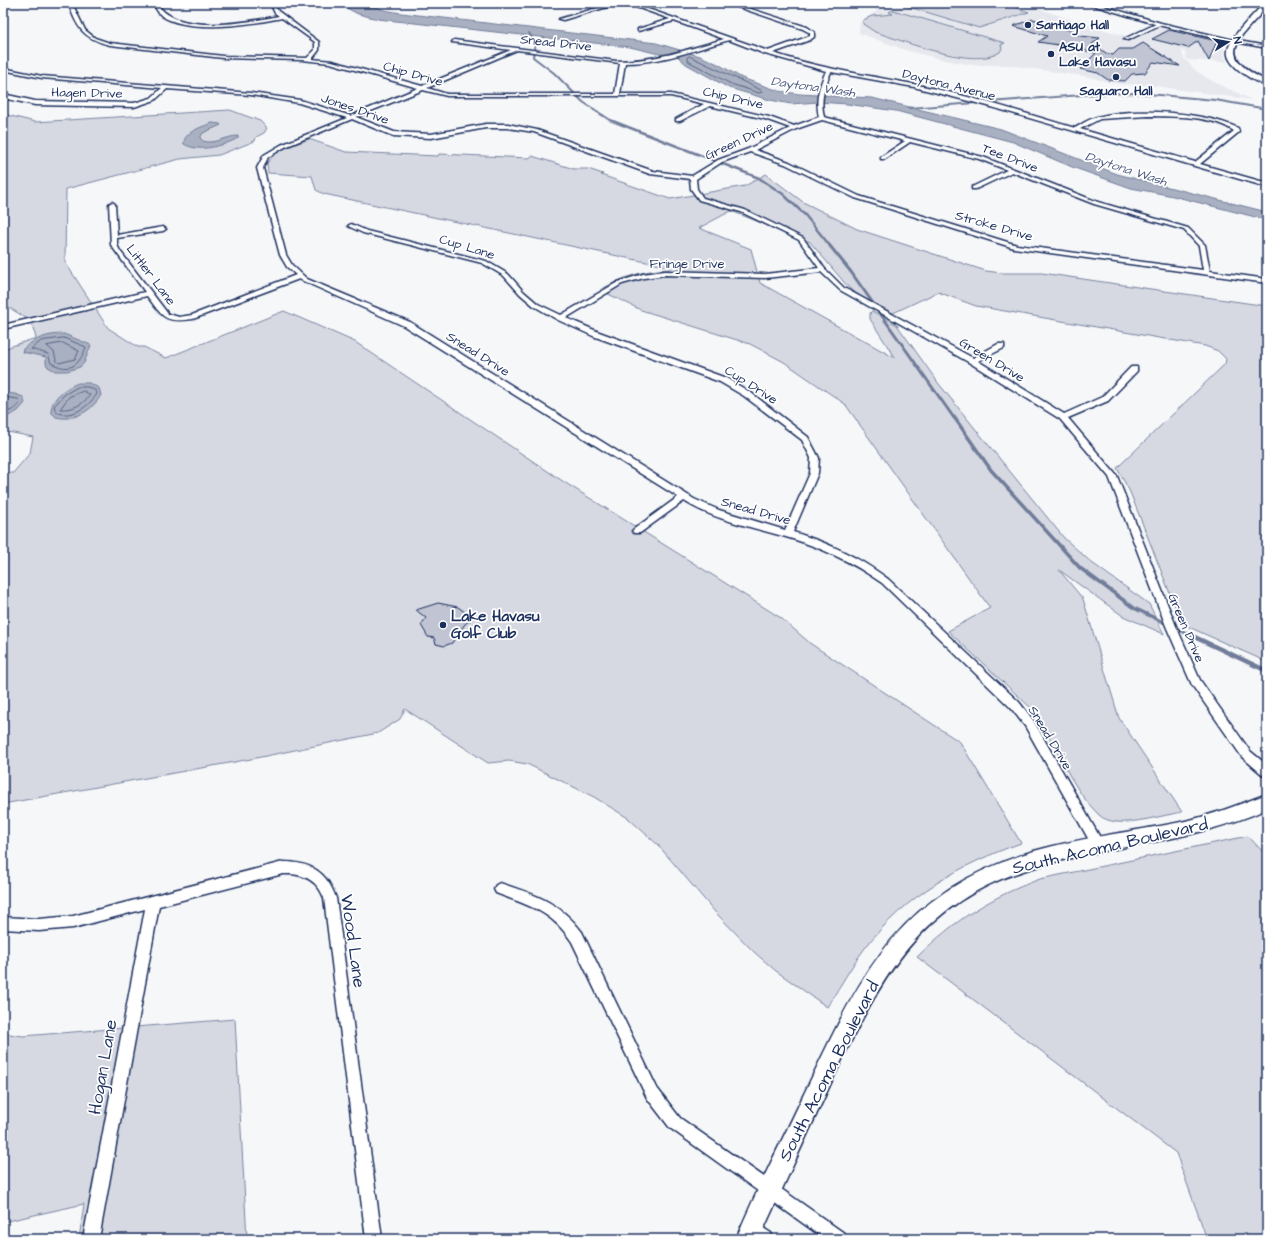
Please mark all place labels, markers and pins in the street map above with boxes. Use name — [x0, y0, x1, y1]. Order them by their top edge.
place label: Santiago Hall — [1035, 16, 1109, 36]
marker: Santiago Hall — [1023, 20, 1033, 30]
place label: ASU at Lake Havasu — [1059, 38, 1136, 71]
marker: ASU at Lake Havasu — [1046, 49, 1056, 59]
marker: Saguaro Hall — [1111, 72, 1121, 82]
place label: Saguaro Hall — [1078, 82, 1153, 102]
place label: Lake Havasu Golf Club — [451, 606, 540, 644]
marker: Lake Havasu Golf Club — [438, 620, 448, 630]

